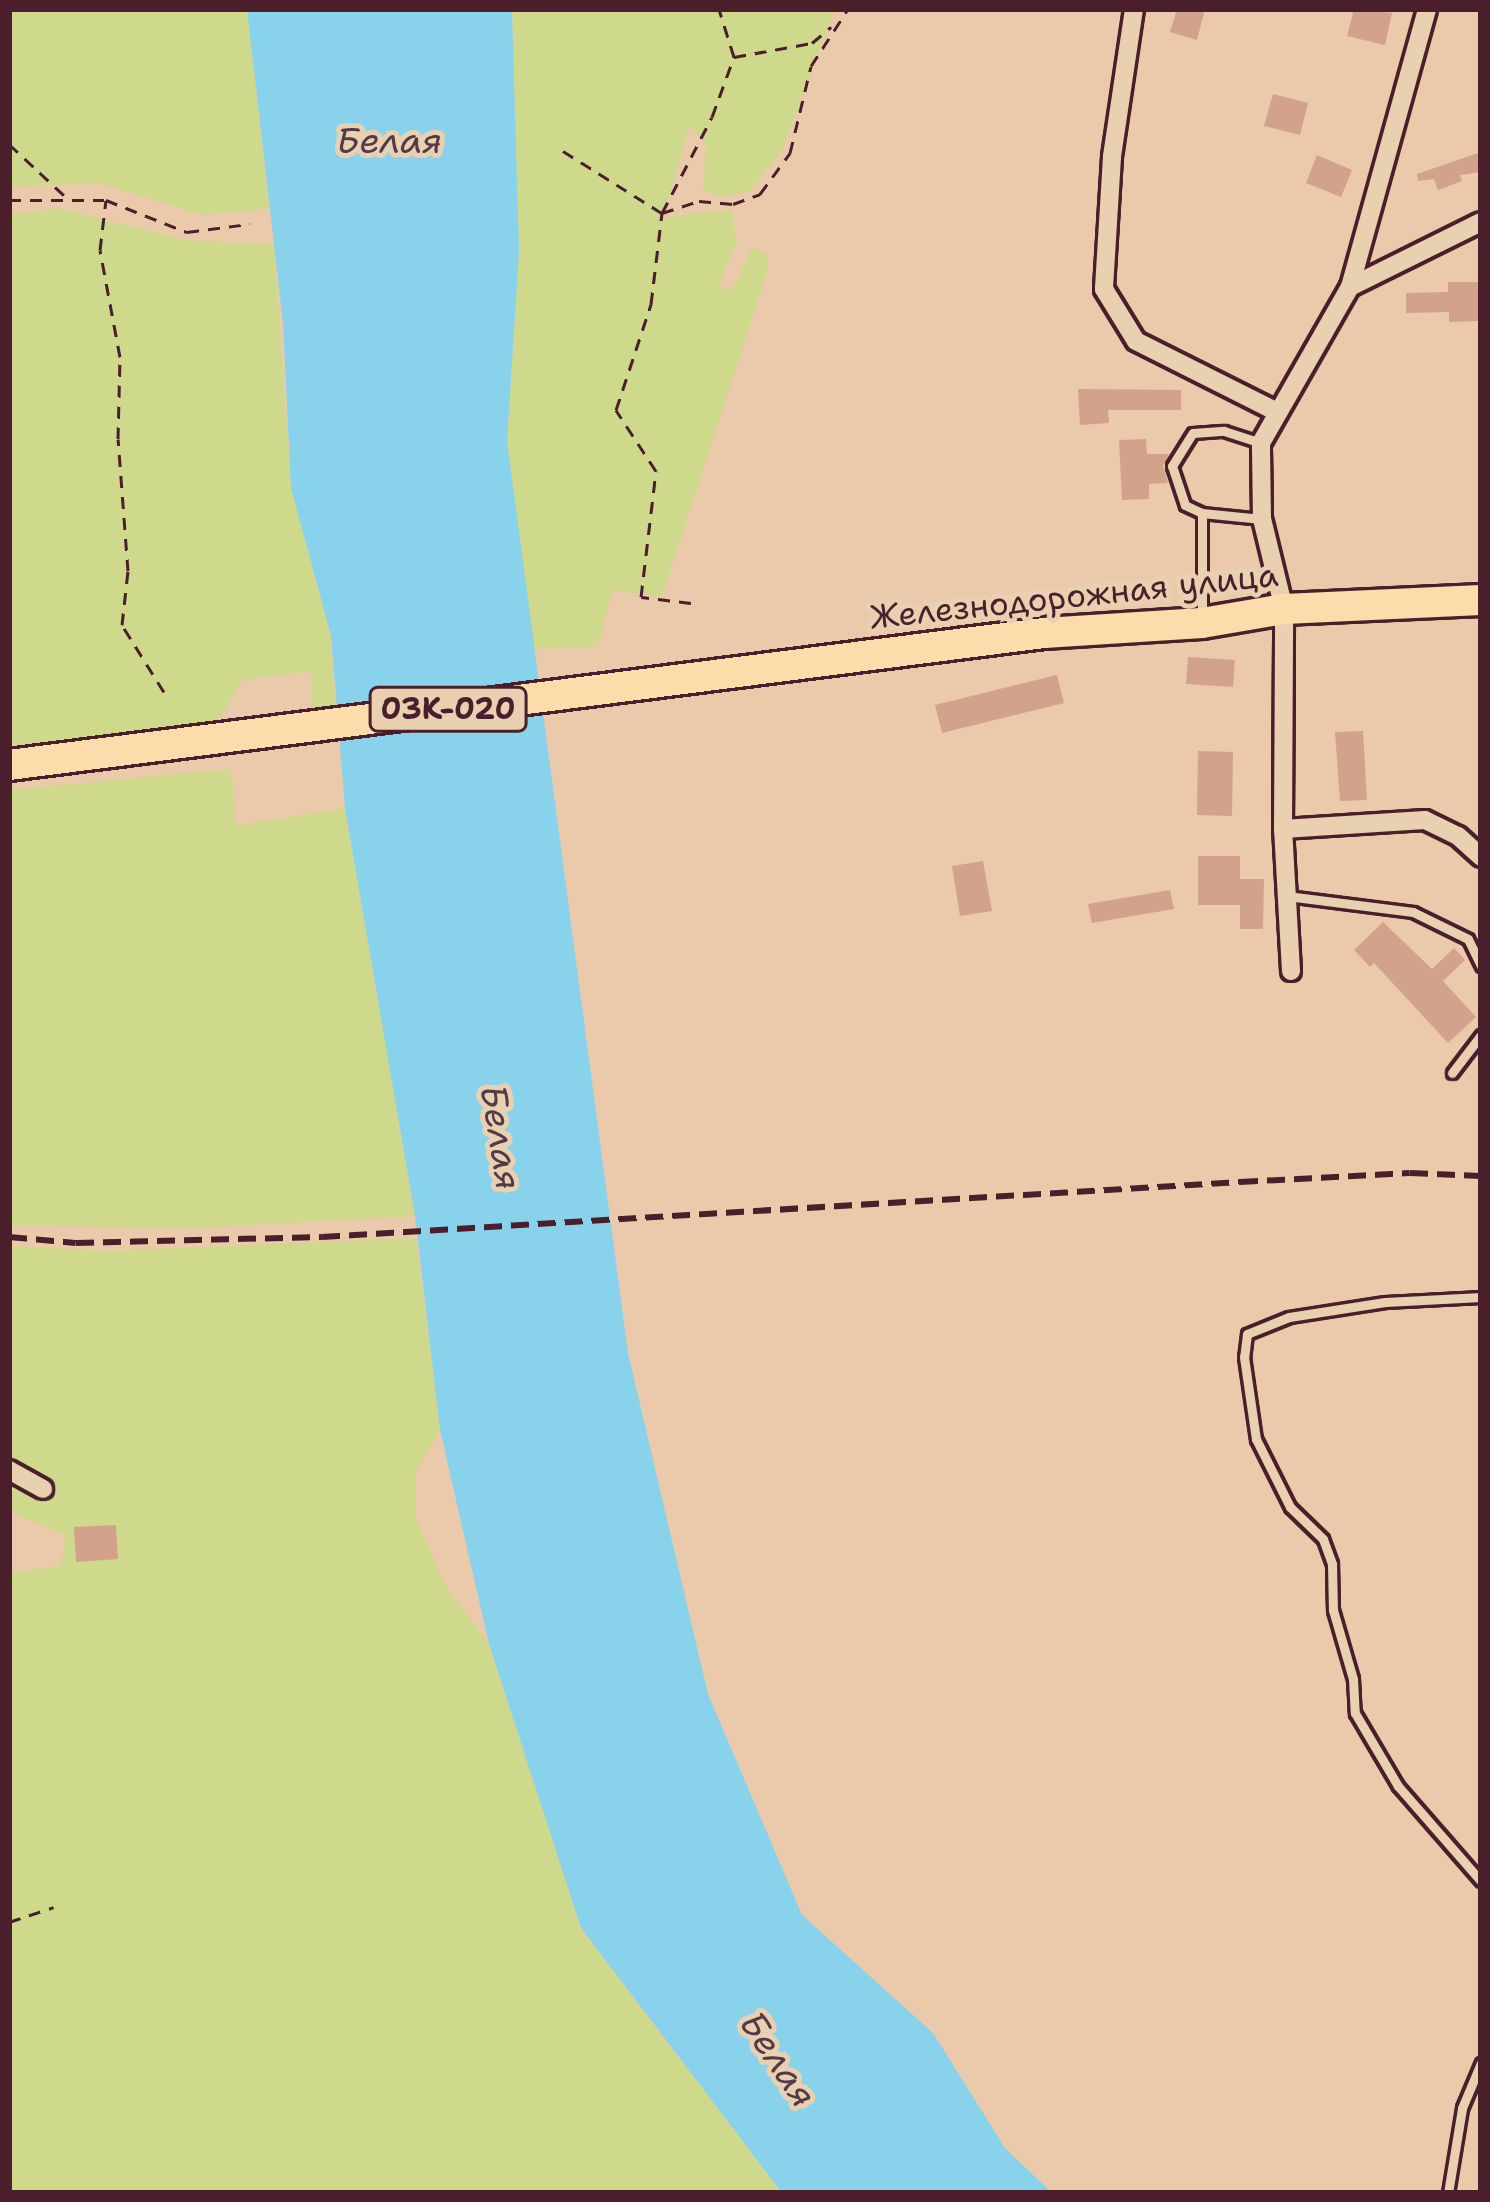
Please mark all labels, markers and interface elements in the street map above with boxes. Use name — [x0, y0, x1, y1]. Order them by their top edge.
water label: Белая — [336, 119, 442, 163]
street label: Железнодорожная улица — [868, 555, 1280, 637]
road number: 03К-020 — [367, 685, 529, 733]
water label: Белая — [471, 1081, 531, 1193]
water label: Белая — [731, 2003, 825, 2115]

